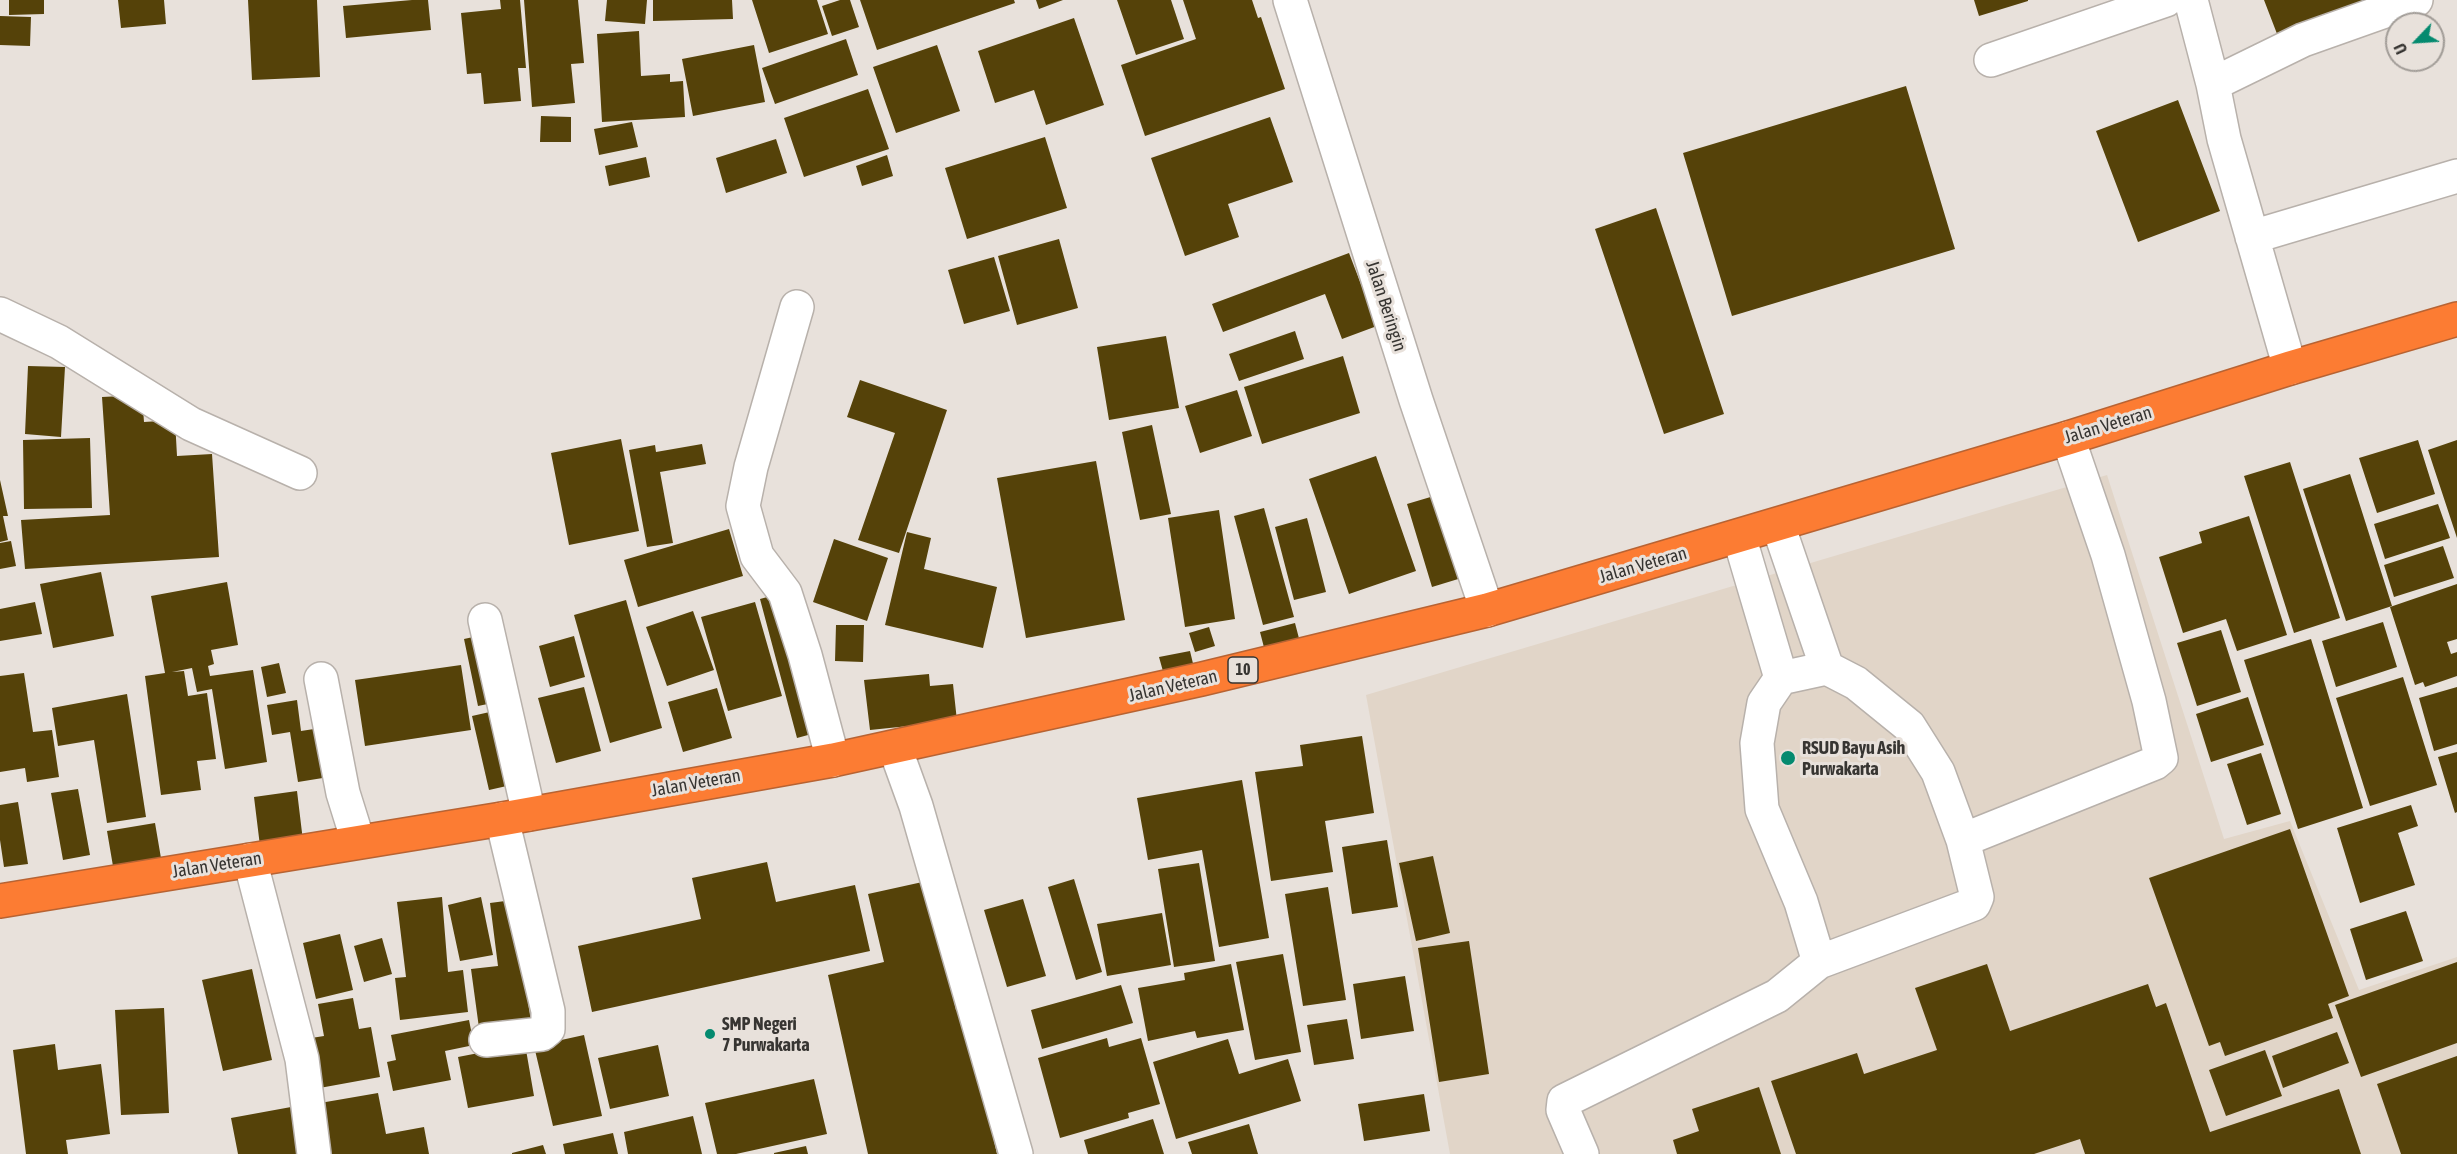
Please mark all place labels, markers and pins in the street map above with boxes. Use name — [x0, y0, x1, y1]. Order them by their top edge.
place label: RSUD Bayu Asih Purwakarta — [1802, 737, 1905, 780]
marker: RSUD Bayu Asih Purwakarta — [1779, 749, 1797, 767]
place label: SMP Negeri 7 Purwakarta — [722, 1013, 810, 1056]
marker: SMP Negeri 7 Purwakarta — [703, 1027, 717, 1041]

